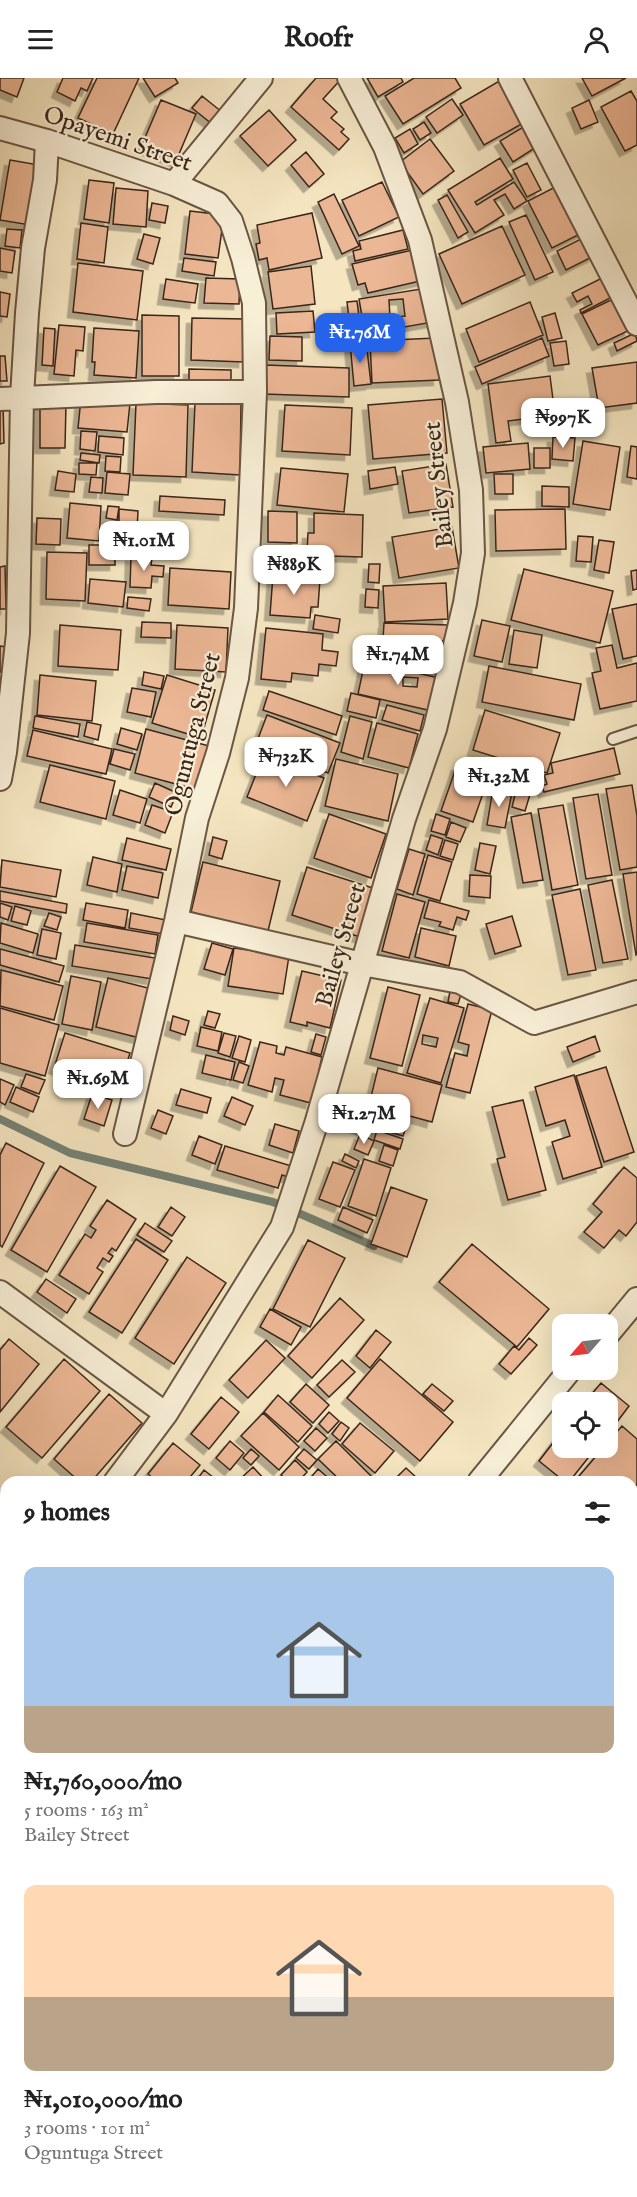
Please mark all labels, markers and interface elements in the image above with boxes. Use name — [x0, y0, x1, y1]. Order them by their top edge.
text: Roofr — [284, 22, 353, 56]
icon: menu — [24, 23, 57, 56]
icon: person — [580, 23, 613, 56]
street label: Opayemi Street — [39, 99, 196, 179]
pin: ₦1.76M — [311, 313, 409, 364]
text: ₦1.76M — [329, 320, 391, 345]
pin: ₦997K — [521, 398, 605, 449]
text: ₦997K — [535, 405, 591, 430]
street label: Bailey Street — [417, 420, 462, 550]
pin: ₦1.01M — [95, 521, 193, 572]
text: ₦1.01M — [113, 528, 175, 553]
pin: ₦889K — [252, 545, 336, 596]
text: ₦889K — [267, 552, 321, 577]
pin: ₦1.74M — [349, 635, 447, 686]
text: ₦1.74M — [366, 642, 430, 667]
street label: Oguntuga Street — [158, 650, 229, 819]
pin: ₦732K — [244, 737, 328, 788]
text: ₦732K — [258, 744, 314, 769]
pin: ₦1.32M — [450, 757, 548, 808]
text: ₦1.32M — [468, 764, 530, 789]
street label: Bailey Street — [309, 880, 374, 1011]
pin: ₦1.69M — [49, 1059, 147, 1110]
text: ₦1.69M — [67, 1066, 129, 1091]
pin: ₦1.27M — [315, 1094, 413, 1145]
text: ₦1.27M — [332, 1101, 396, 1126]
north arrow — [552, 1314, 618, 1380]
map controls — [552, 1314, 618, 1458]
button: locate — [552, 1392, 618, 1458]
text: 9 homes — [24, 1496, 110, 1529]
icon: filters — [581, 1496, 614, 1529]
icon: home — [265, 1606, 373, 1714]
text: ₦1,760,000/mo — [24, 1765, 182, 1798]
text: 5 rooms · 163 m² — [24, 1798, 149, 1823]
text: Bailey Street — [24, 1823, 130, 1848]
icon: home — [265, 1924, 373, 2032]
text: ₦1,010,000/mo — [24, 2083, 182, 2116]
text: 3 rooms · 101 m² — [24, 2116, 150, 2141]
text: Oguntuga Street — [24, 2141, 163, 2166]

